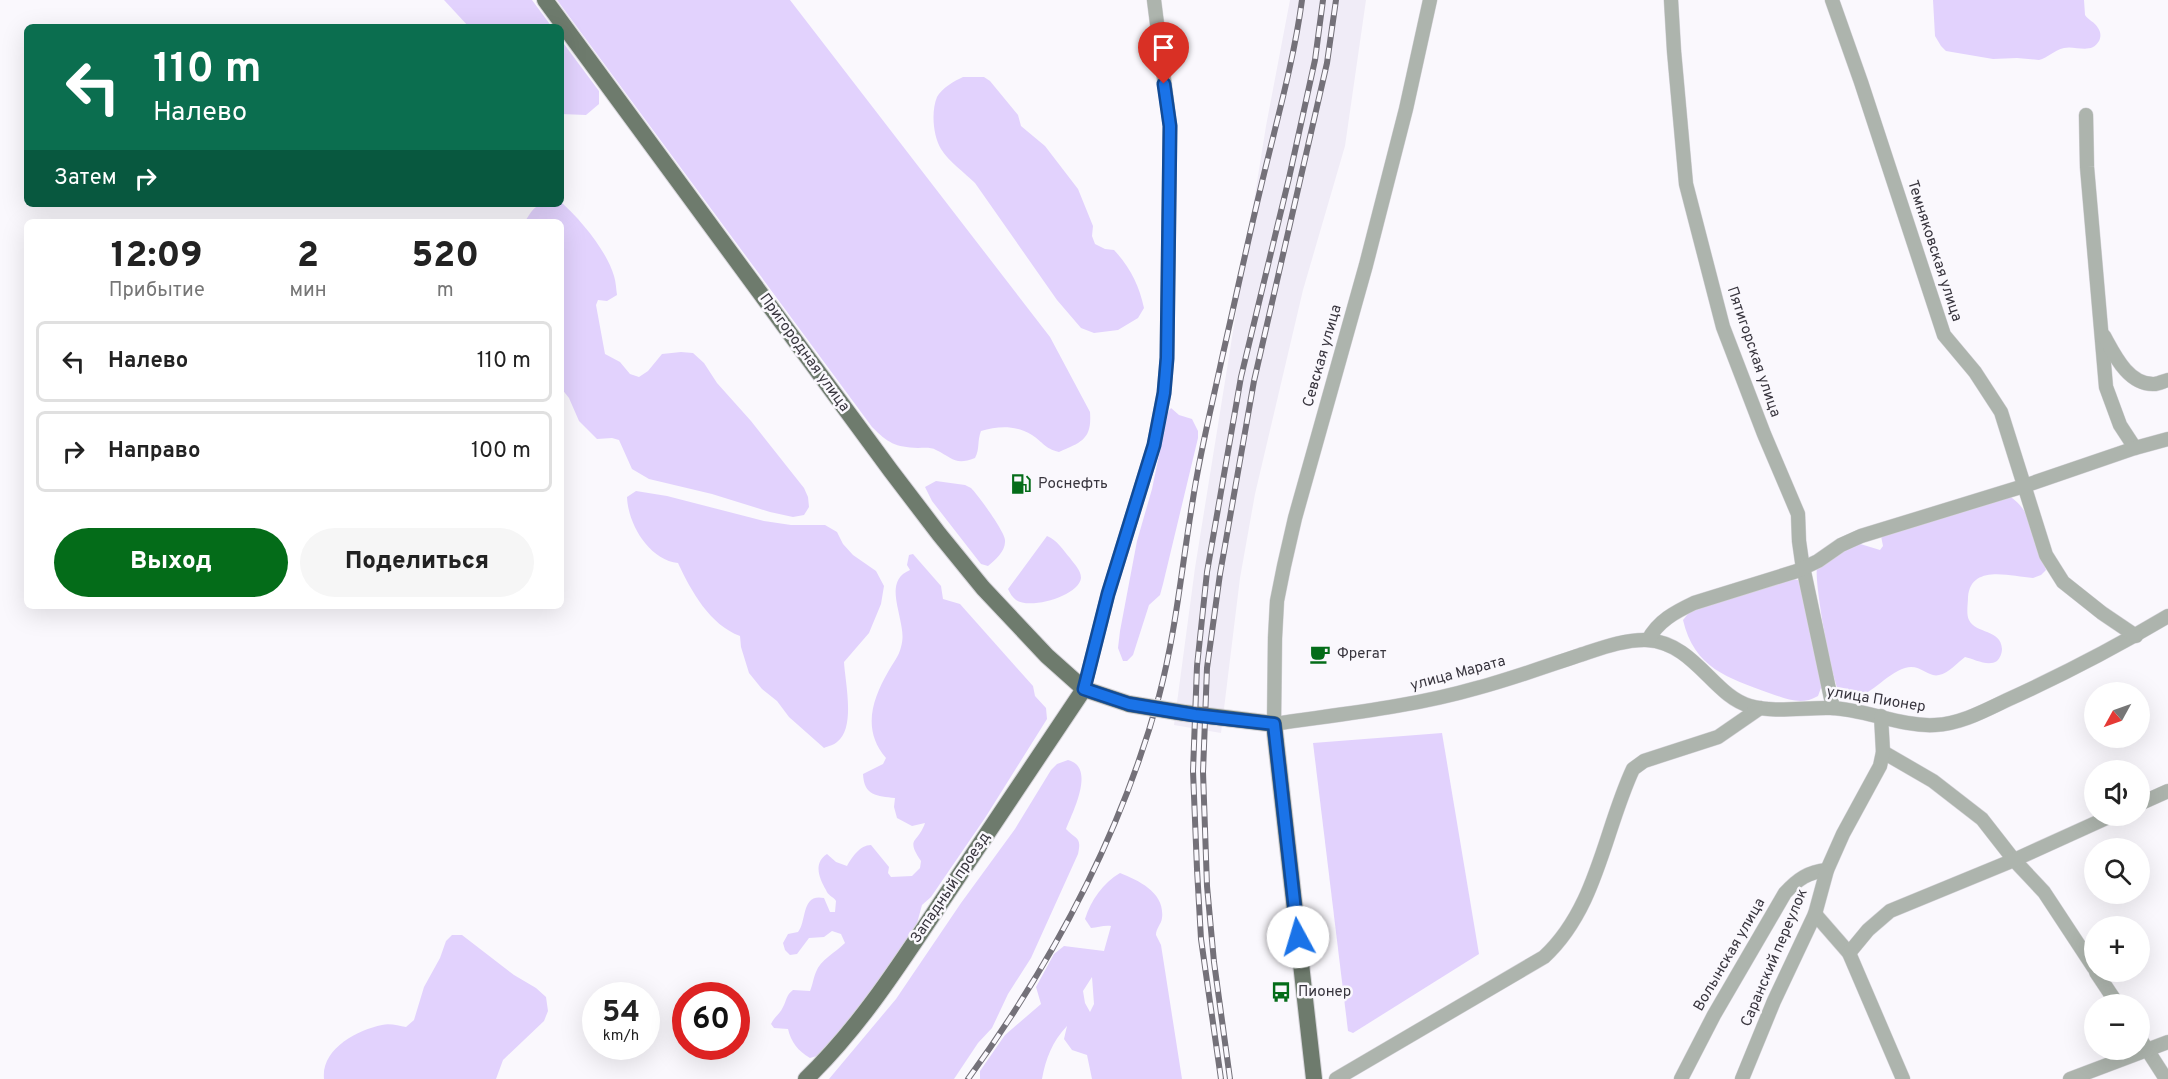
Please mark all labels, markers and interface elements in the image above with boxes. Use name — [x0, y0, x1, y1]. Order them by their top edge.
pin — [1138, 22, 1189, 84]
icon: arrive — [1147, 31, 1180, 64]
text: 110 m — [153, 44, 262, 97]
icon: left — [54, 48, 132, 126]
text: Налево — [153, 96, 247, 130]
icon: right — [129, 162, 162, 195]
text: Затем — [54, 165, 117, 192]
street label: Темняковская улица — [1902, 178, 1966, 324]
text: 12:09 — [111, 234, 203, 280]
text: 2 — [297, 234, 319, 280]
text: 520 — [411, 234, 479, 280]
text: Прибытие — [109, 278, 205, 304]
text: мин — [289, 278, 327, 304]
text: m — [437, 278, 454, 304]
street label: Пятигорская улица — [1722, 284, 1784, 420]
street label: Пригородная улица — [755, 290, 853, 416]
street label: Севская улица — [1299, 303, 1347, 409]
icon: left — [57, 345, 90, 378]
text: Налево — [108, 348, 188, 375]
text: 110 m — [477, 348, 531, 375]
icon: right — [57, 435, 90, 468]
text: Направо — [108, 438, 200, 465]
text: 100 m — [471, 438, 531, 465]
fuel station icon: Роснефть — [1009, 472, 1033, 496]
place label: Роснефть — [1038, 475, 1108, 494]
button: Выход — [54, 528, 288, 597]
button: Поделиться — [300, 528, 534, 597]
cafe icon: Фрегат — [1308, 642, 1332, 666]
place label: Фрегат — [1337, 645, 1387, 664]
street label: улица Марата — [1408, 652, 1508, 696]
north arrow — [2084, 682, 2150, 748]
map controls — [2084, 682, 2150, 1060]
street label: улица Пионер — [1825, 683, 1927, 717]
button: sound — [2084, 760, 2150, 826]
street label: Западный проезд — [907, 829, 995, 947]
button: search — [2084, 838, 2150, 904]
street label: Саранский переулок — [1737, 886, 1813, 1030]
street label: Волынская улица — [1690, 895, 1770, 1015]
position arrow — [1266, 905, 1330, 969]
button: + — [2084, 916, 2150, 982]
bus stop icon: Пионер — [1269, 980, 1293, 1004]
speed limit sign: 60 — [672, 982, 750, 1060]
place label: Пионер — [1298, 983, 1351, 1002]
button: − — [2084, 994, 2150, 1060]
text: 54 — [602, 995, 640, 1032]
text: km/h — [603, 1027, 639, 1046]

